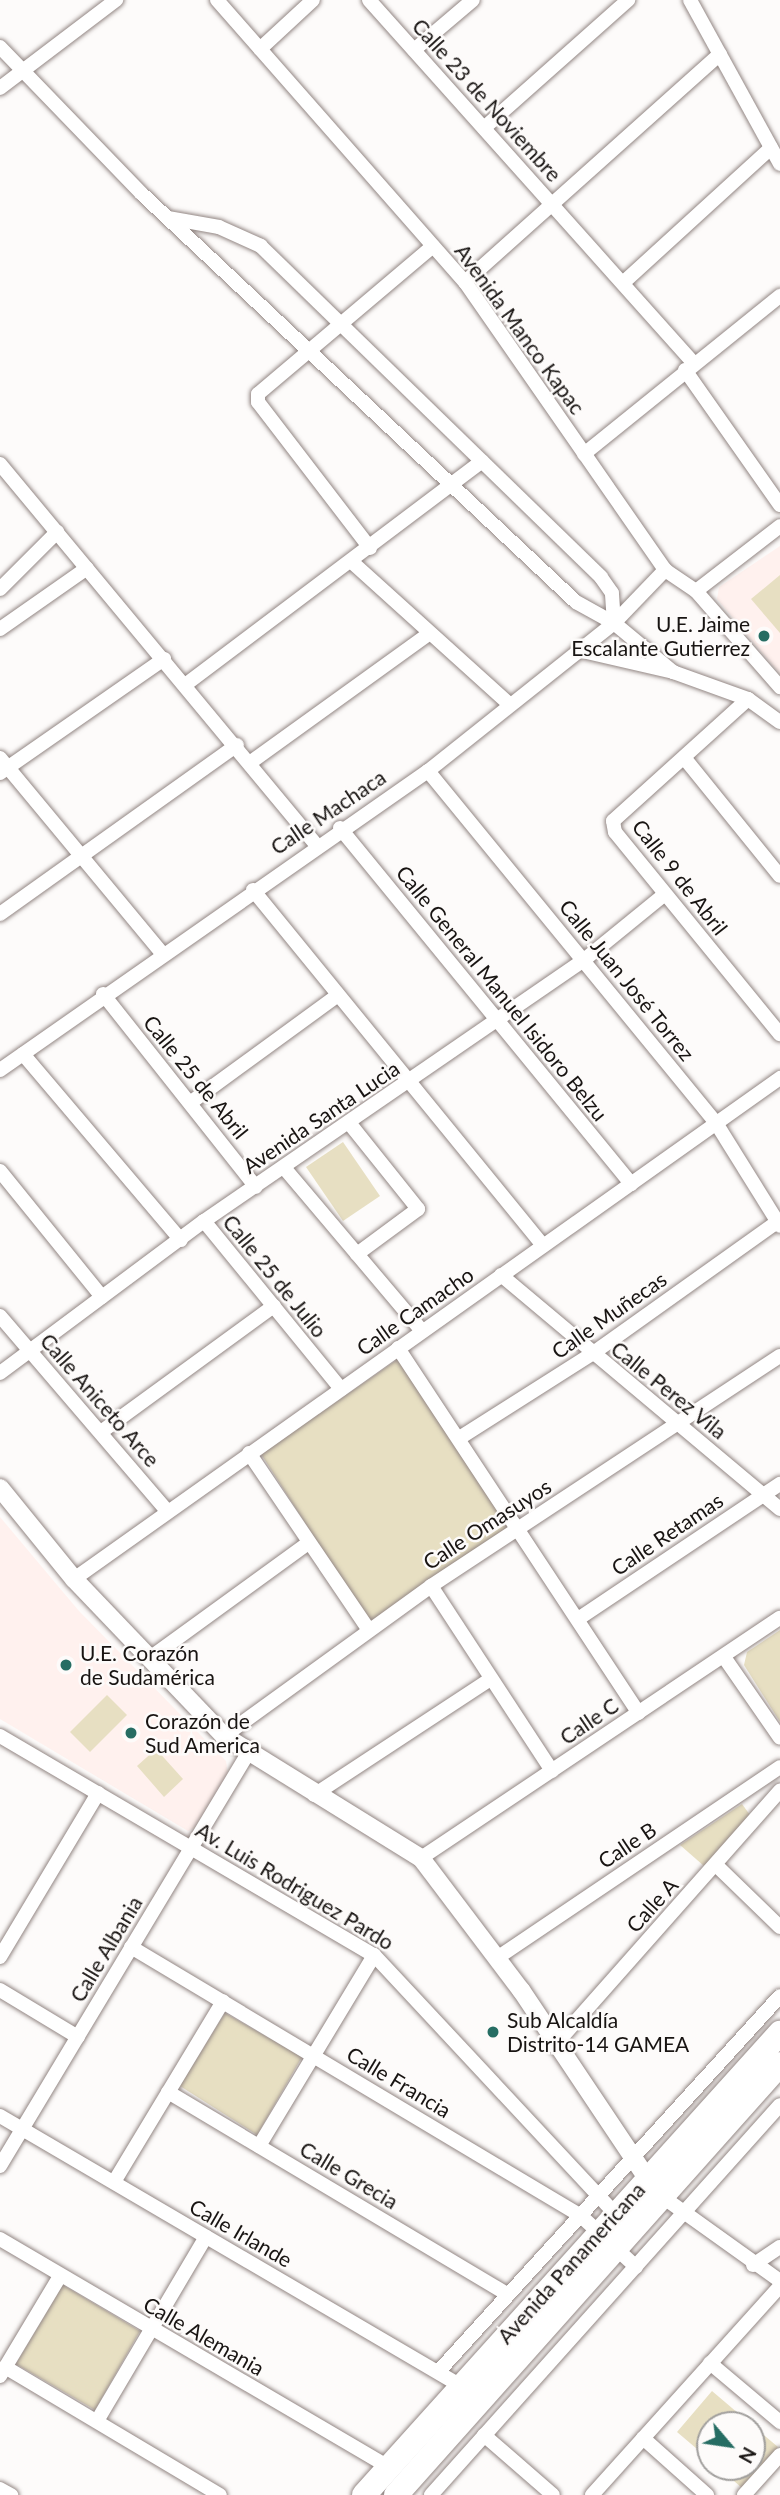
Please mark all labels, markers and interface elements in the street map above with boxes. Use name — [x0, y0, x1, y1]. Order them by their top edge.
street label: Calle 23 de Noviembre — [407, 13, 567, 187]
street label: Avenida Manco Kapac — [450, 239, 590, 419]
place label: U.E. Jaime Escalante Gutierrez — [571, 611, 750, 661]
marker: U.E. Jaime Escalante Gutierrez — [756, 628, 772, 644]
street label: Calle Machaca — [266, 764, 390, 860]
street label: Calle 9 de Abril — [627, 814, 733, 940]
street label: Calle General Manuel Isidoro Belzu — [391, 860, 613, 1126]
street label: Calle Juan José Torrez — [554, 894, 700, 1066]
street label: Calle 25 de Abril — [138, 1010, 254, 1144]
street label: Avenida Santa Lucia — [238, 1055, 404, 1179]
street label: Calle 25 de Julio — [218, 1209, 332, 1343]
street label: Calle Camacho — [352, 1261, 478, 1361]
street label: Calle Muñecas — [547, 1266, 671, 1364]
street label: Calle Aniceto Arce — [35, 1328, 165, 1472]
street label: Calle Perez Vila — [606, 1336, 732, 1444]
street label: Calle Omasuyos — [418, 1473, 556, 1575]
street label: Calle Retamas — [606, 1487, 728, 1581]
place label: U.E. Corazón de Sudamérica — [80, 1640, 215, 1690]
marker: U.E. Corazón de Sudamérica — [58, 1657, 74, 1673]
street label: Calle C — [555, 1692, 623, 1750]
place label: Corazón de Sud America — [145, 1708, 261, 1758]
marker: Corazón de Sud America — [123, 1725, 139, 1741]
street label: Av. Luis Rodriguez Pardo — [192, 1817, 398, 1955]
street label: Calle B — [593, 1817, 661, 1873]
street label: Calle A — [621, 1872, 683, 1938]
street label: Calle Albania — [64, 1891, 148, 2007]
place label: Sub Alcaldía Distrito-14 GAMEA — [507, 2007, 689, 2057]
marker: Sub Alcaldía Distrito-14 GAMEA — [485, 2024, 501, 2040]
street label: Calle Francia — [342, 2041, 456, 2123]
street label: Calle Grecia — [295, 2136, 403, 2214]
street label: Avenida Panamericana — [492, 2177, 650, 2349]
street label: Calle Irlande — [185, 2194, 297, 2272]
street label: Calle Alemania — [139, 2291, 269, 2381]
north arrow — [696, 2411, 766, 2481]
text: N — [734, 2443, 762, 2467]

